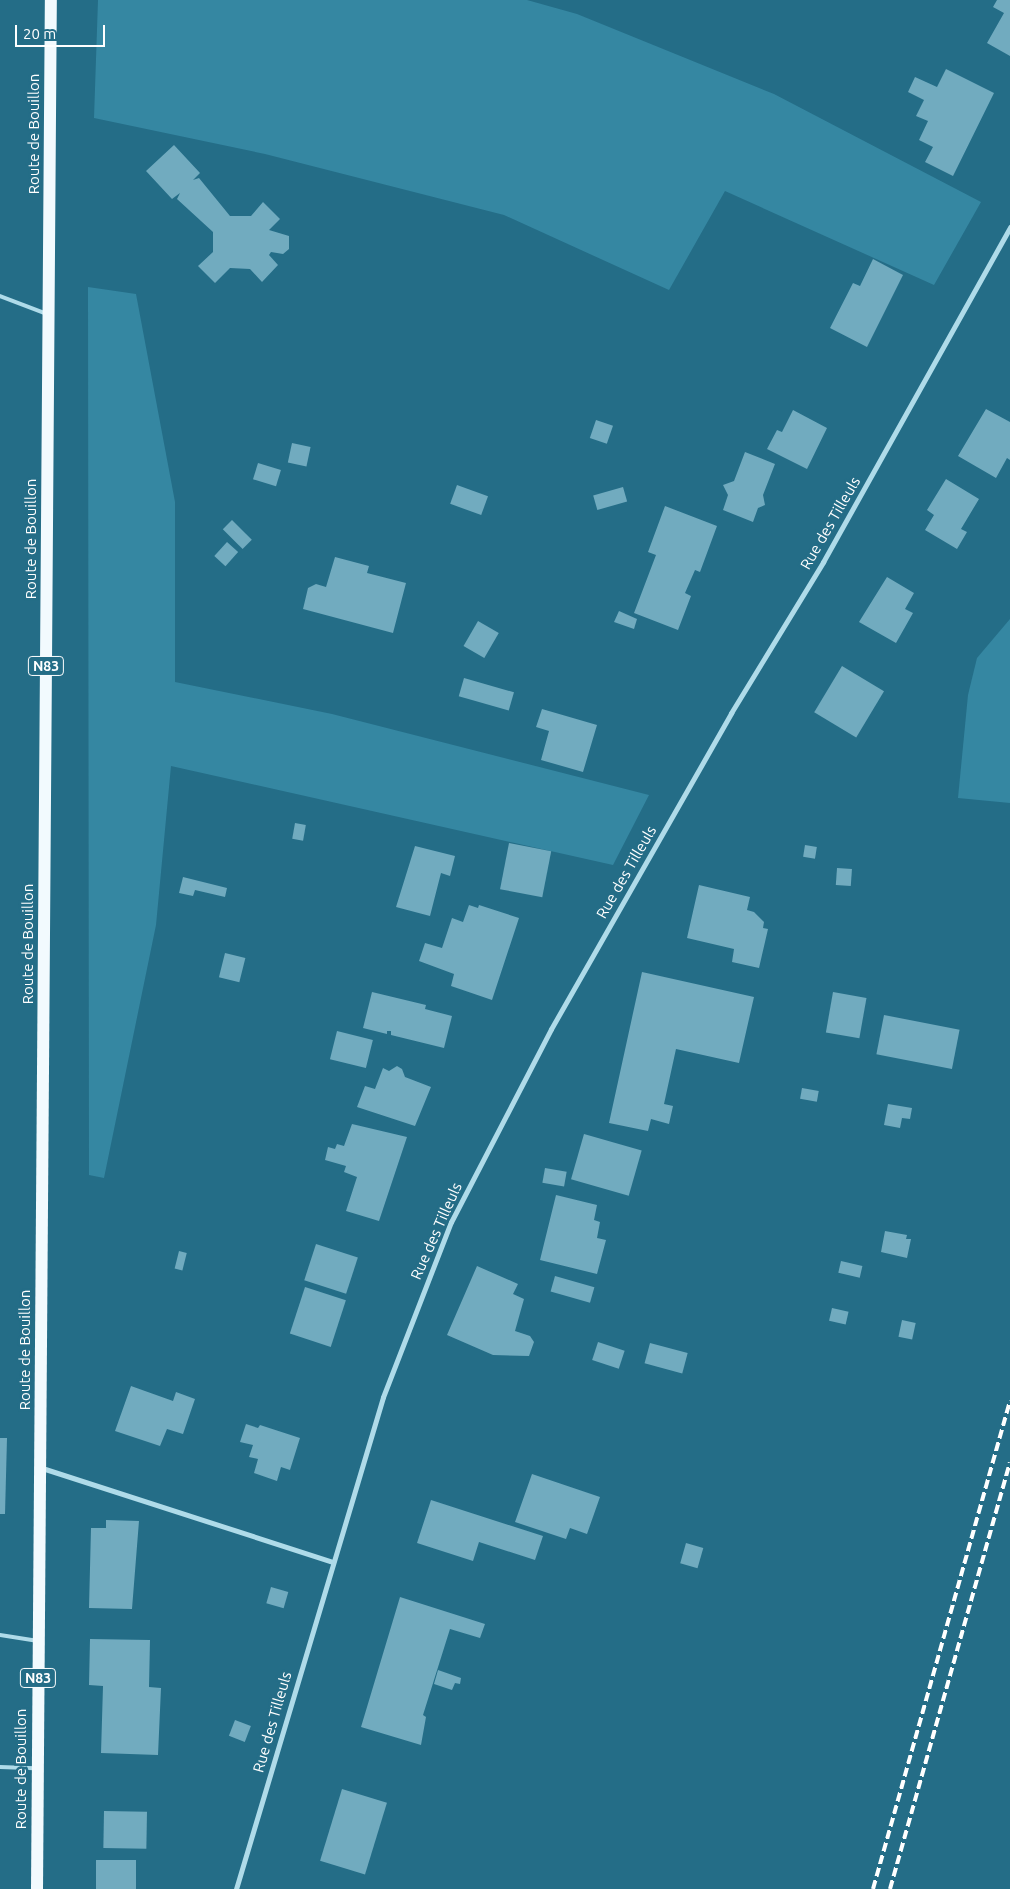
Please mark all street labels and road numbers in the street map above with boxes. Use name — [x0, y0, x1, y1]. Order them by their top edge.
street label: Route de Bouillon — [25, 74, 43, 194]
street label: Rue des Tilleuls — [796, 473, 864, 573]
street label: Route de Bouillon — [22, 479, 40, 599]
road number: N83 — [27, 654, 65, 678]
street label: Rue des Tilleuls — [592, 822, 660, 922]
street label: Route de Bouillon — [19, 884, 37, 1004]
street label: Rue des Tilleuls — [407, 1180, 465, 1282]
street label: Route de Bouillon — [16, 1290, 34, 1410]
road number: N83 — [19, 1666, 57, 1690]
street label: Rue des Tilleuls — [249, 1669, 295, 1775]
street label: Route de Bouillon — [12, 1709, 30, 1829]

